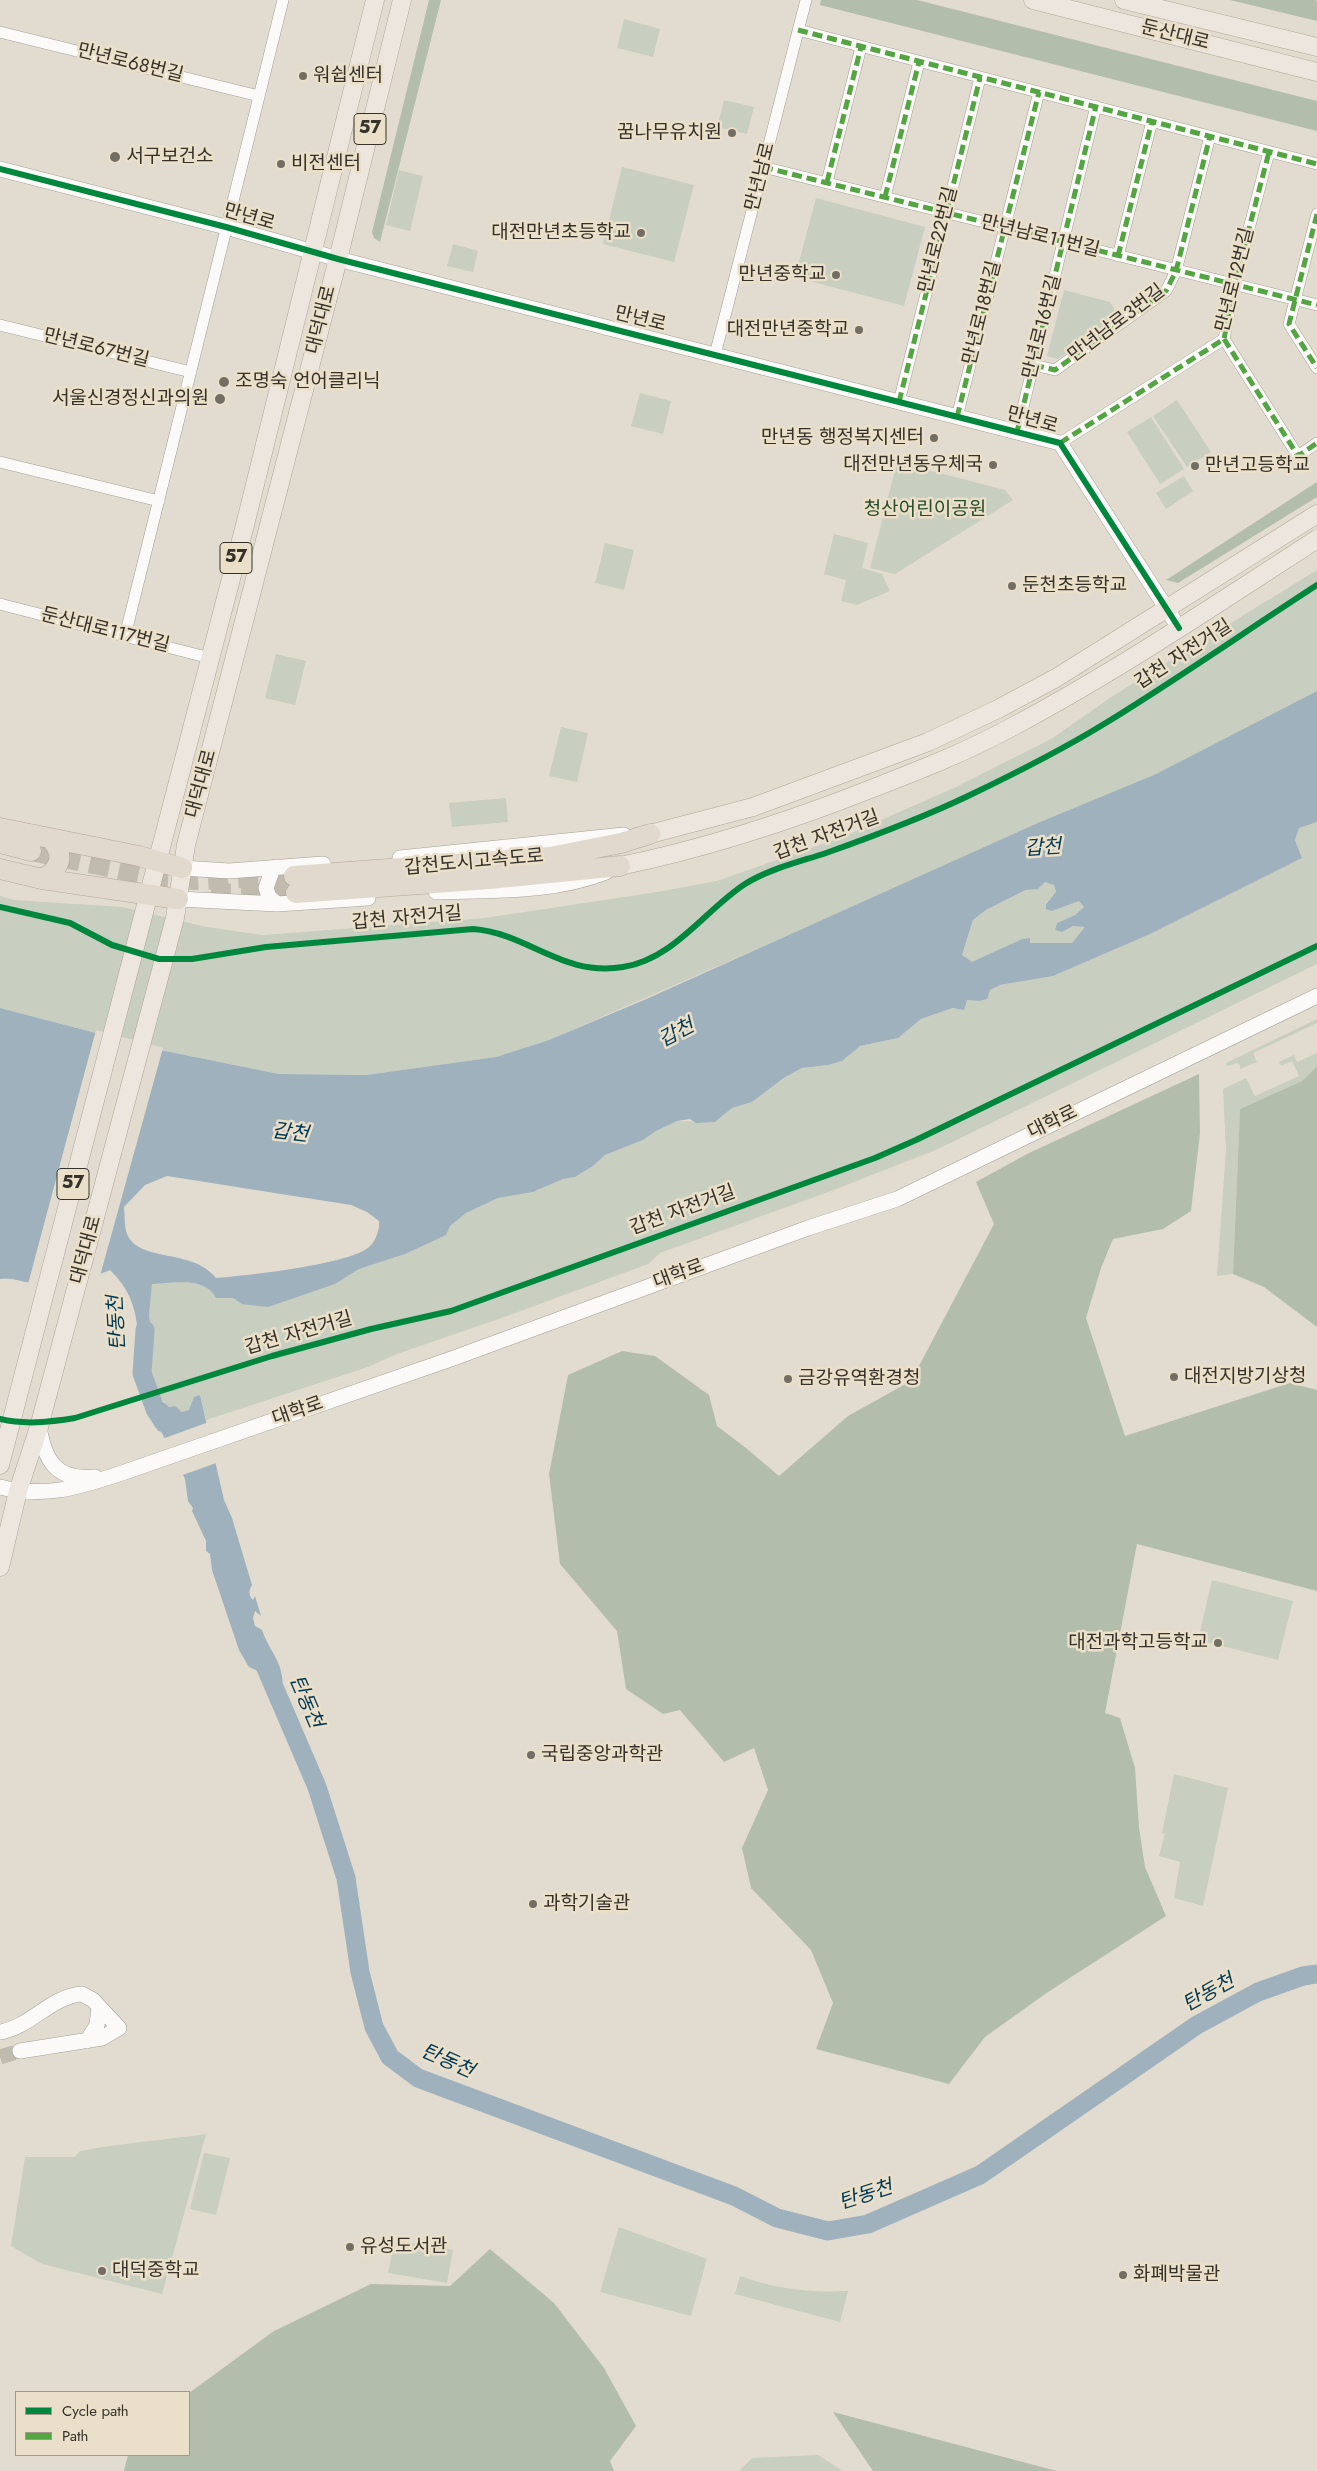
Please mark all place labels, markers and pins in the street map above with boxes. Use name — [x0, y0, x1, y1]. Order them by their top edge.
place label: 워쉽센터 — [313, 65, 383, 87]
marker: 워쉽센터 — [297, 70, 309, 82]
place label: 꿈나무유치원 — [617, 122, 722, 144]
marker: 꿈나무유치원 — [726, 127, 738, 139]
place label: 서구보건소 — [126, 146, 213, 168]
marker: 서구보건소 — [108, 150, 122, 164]
place label: 비전센터 — [291, 153, 361, 175]
marker: 비전센터 — [275, 158, 287, 170]
place label: 대전만년초등학교 — [491, 222, 631, 244]
marker: 대전만년초등학교 — [635, 227, 647, 239]
place label: 만년중학교 — [739, 264, 826, 286]
marker: 만년중학교 — [830, 269, 842, 281]
place label: 대전만년중학교 — [727, 319, 849, 341]
marker: 대전만년중학교 — [853, 324, 865, 336]
place label: 조명숙 언어클리닉 — [235, 371, 381, 393]
marker: 조명숙 언어클리닉 — [217, 375, 231, 389]
place label: 서울신경정신과의원 — [52, 388, 209, 410]
marker: 서울신경정신과의원 — [213, 392, 227, 406]
place label: 만년동 행정복지센터 — [761, 427, 924, 449]
marker: 만년동 행정복지센터 — [928, 432, 940, 444]
place label: 대전만년동우체국 — [843, 454, 983, 476]
place label: 만년고등학교 — [1205, 455, 1310, 477]
marker: 대전만년동우체국 — [987, 459, 999, 471]
marker: 만년고등학교 — [1189, 460, 1201, 472]
place label: 둔천초등학교 — [1022, 575, 1127, 597]
marker: 둔천초등학교 — [1006, 580, 1018, 592]
place label: 대전지방기상청 — [1184, 1366, 1306, 1388]
place label: 금강유역환경청 — [798, 1368, 920, 1390]
marker: 대전지방기상청 — [1168, 1371, 1180, 1383]
marker: 금강유역환경청 — [782, 1373, 794, 1385]
place label: 대전과학고등학교 — [1068, 1632, 1208, 1654]
marker: 대전과학고등학교 — [1212, 1637, 1224, 1649]
place label: 국립중앙과학관 — [541, 1744, 663, 1766]
marker: 국립중앙과학관 — [525, 1749, 537, 1761]
place label: 과학기술관 — [543, 1893, 630, 1915]
marker: 과학기술관 — [527, 1898, 539, 1910]
place label: 유성도서관 — [360, 2236, 447, 2258]
marker: 유성도서관 — [344, 2241, 356, 2253]
place label: 대덕중학교 — [112, 2260, 199, 2282]
place label: 화폐박물관 — [1133, 2264, 1220, 2286]
marker: 대덕중학교 — [96, 2265, 108, 2277]
marker: 화폐박물관 — [1117, 2269, 1129, 2281]

